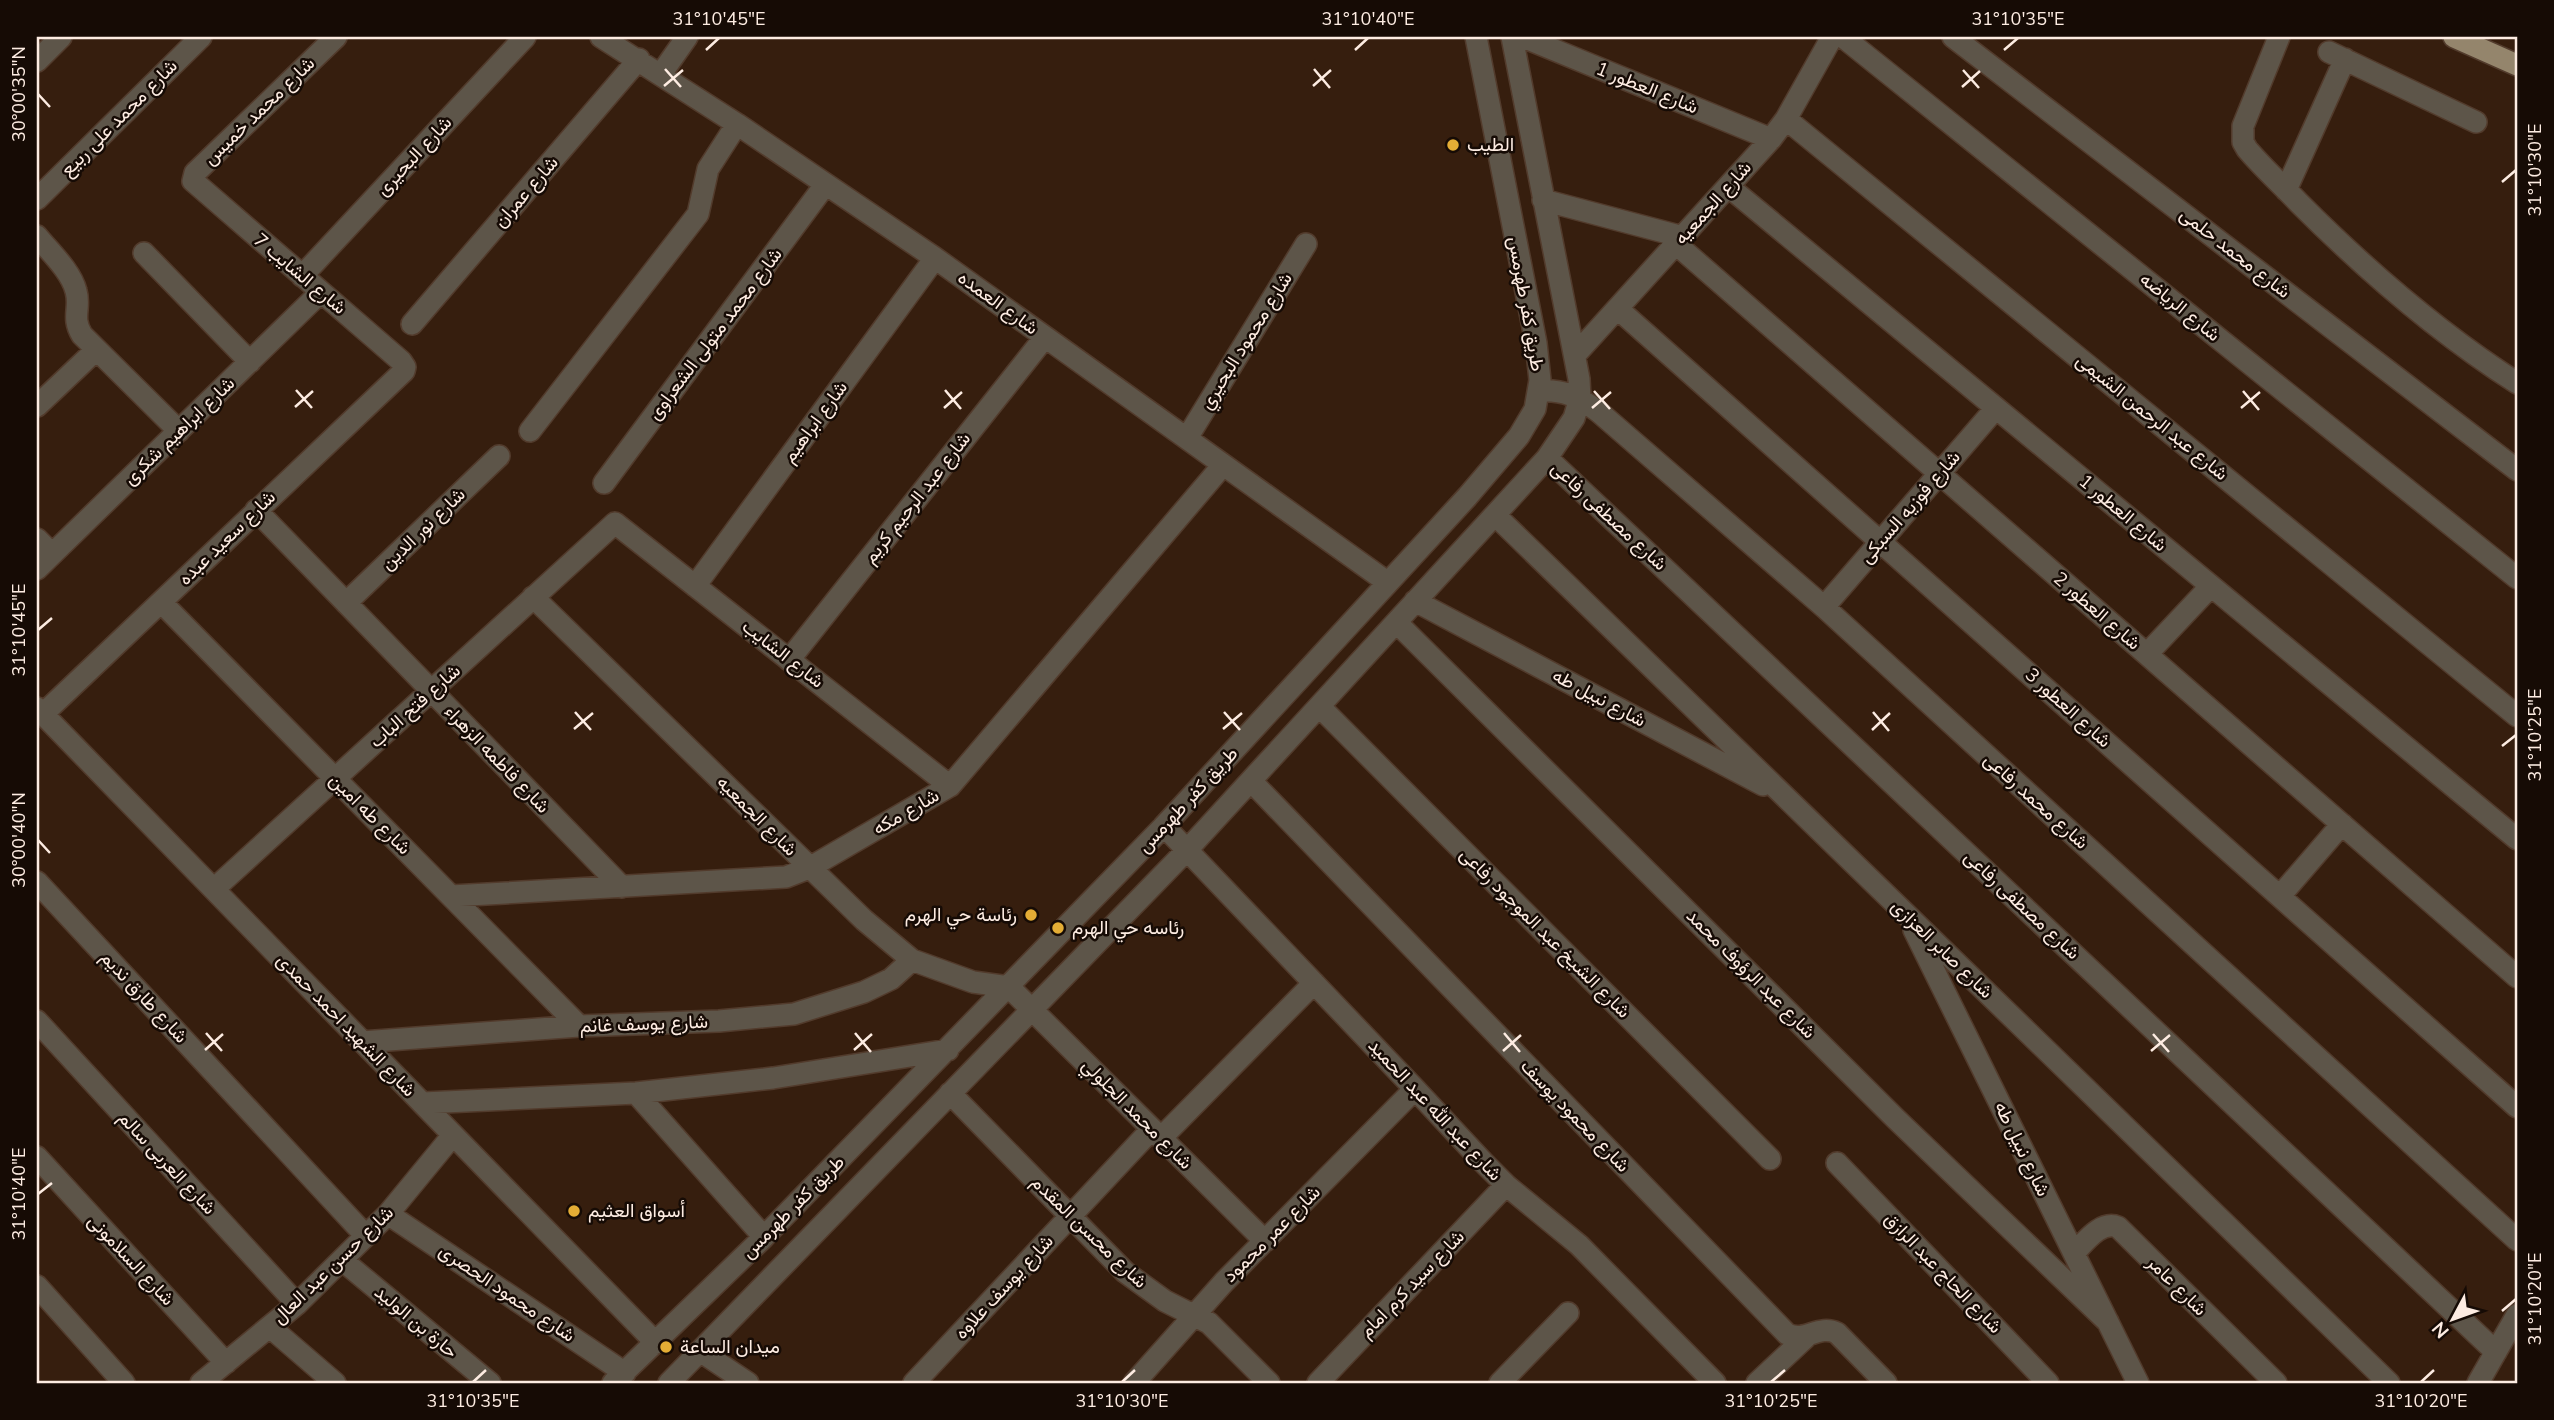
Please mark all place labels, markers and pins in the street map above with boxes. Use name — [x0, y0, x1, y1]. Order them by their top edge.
place label: الطيب — [1467, 132, 1514, 158]
marker: الطيب — [1445, 137, 1461, 153]
place label: رئاسة حي الهرم — [905, 902, 1017, 930]
marker: رئاسة حي الهرم — [1023, 907, 1039, 923]
place label: رئاسه حي الهرم — [1072, 915, 1184, 943]
marker: رئاسه حي الهرم — [1050, 920, 1066, 936]
place label: أسواق العثيم — [588, 1198, 685, 1224]
marker: أسواق العثيم — [566, 1203, 582, 1219]
place label: ميدان الساعة — [680, 1334, 780, 1360]
marker: ميدان الساعة — [658, 1339, 674, 1355]

